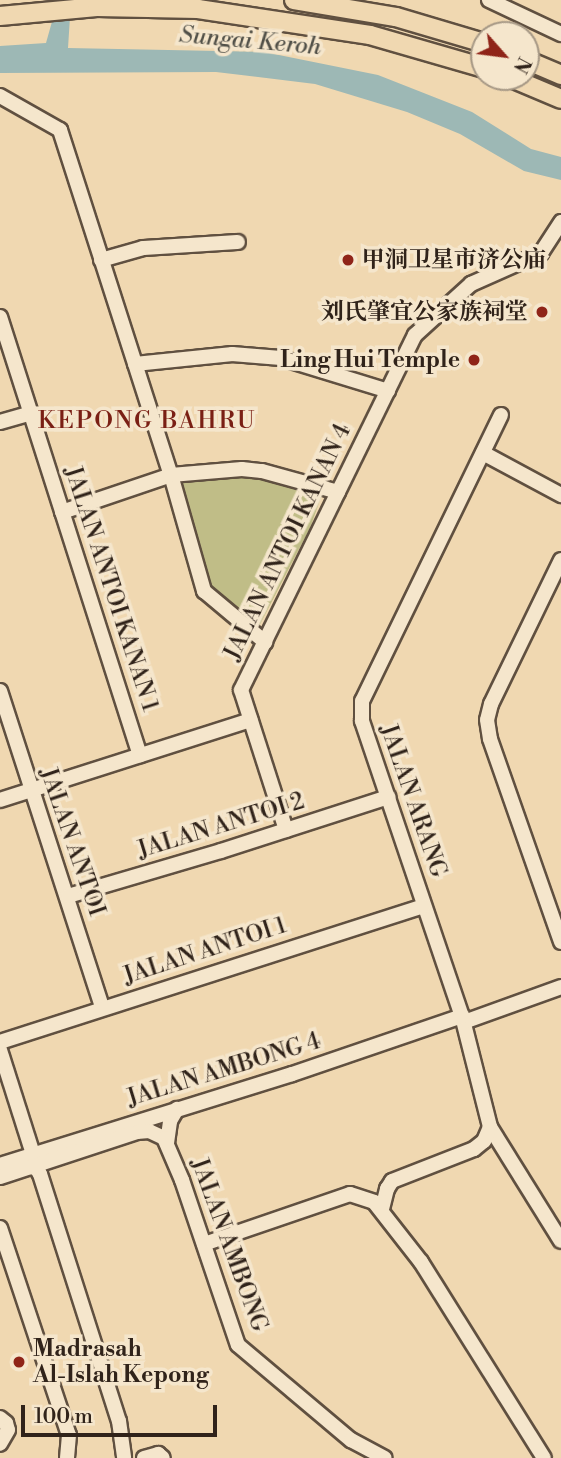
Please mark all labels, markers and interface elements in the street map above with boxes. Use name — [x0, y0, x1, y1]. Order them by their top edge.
water label: Sungai Keroh — [178, 21, 322, 63]
north arrow — [470, 21, 540, 91]
text: N — [508, 53, 536, 77]
place label: 甲洞卫星市济公庙 — [362, 246, 546, 274]
marker: 甲洞卫星市济公庙 — [340, 252, 356, 268]
place label: 刘氏肇宜公家族祠堂 — [321, 298, 528, 326]
marker: 刘氏肇宜公家族祠堂 — [534, 304, 550, 320]
place label: Ling Hui Temple — [280, 346, 460, 374]
marker: Ling Hui Temple — [466, 352, 482, 368]
district label: KEPONG BAHRU — [39, 408, 255, 436]
street label: JALAN ANTOI KANAN 4 — [219, 419, 357, 665]
street label: JALAN ANTOI KANAN 1 — [58, 463, 164, 715]
street label: JALAN ARANG — [374, 721, 452, 881]
street label: JALAN ANTOI — [34, 764, 110, 920]
street label: JALAN ANTOI 2 — [134, 788, 308, 864]
street label: JALAN ANTOI 1 — [120, 912, 290, 990]
street label: JALAN AMBONG 4 — [124, 1027, 324, 1113]
street label: JALAN AMBONG — [185, 1155, 273, 1335]
place label: Madrasah Al-Islah Kepong — [33, 1335, 209, 1389]
marker: Madrasah Al-Islah Kepong — [11, 1354, 27, 1370]
scale bar — [24, 1392, 220, 1436]
text: 100 m — [34, 1404, 93, 1430]

